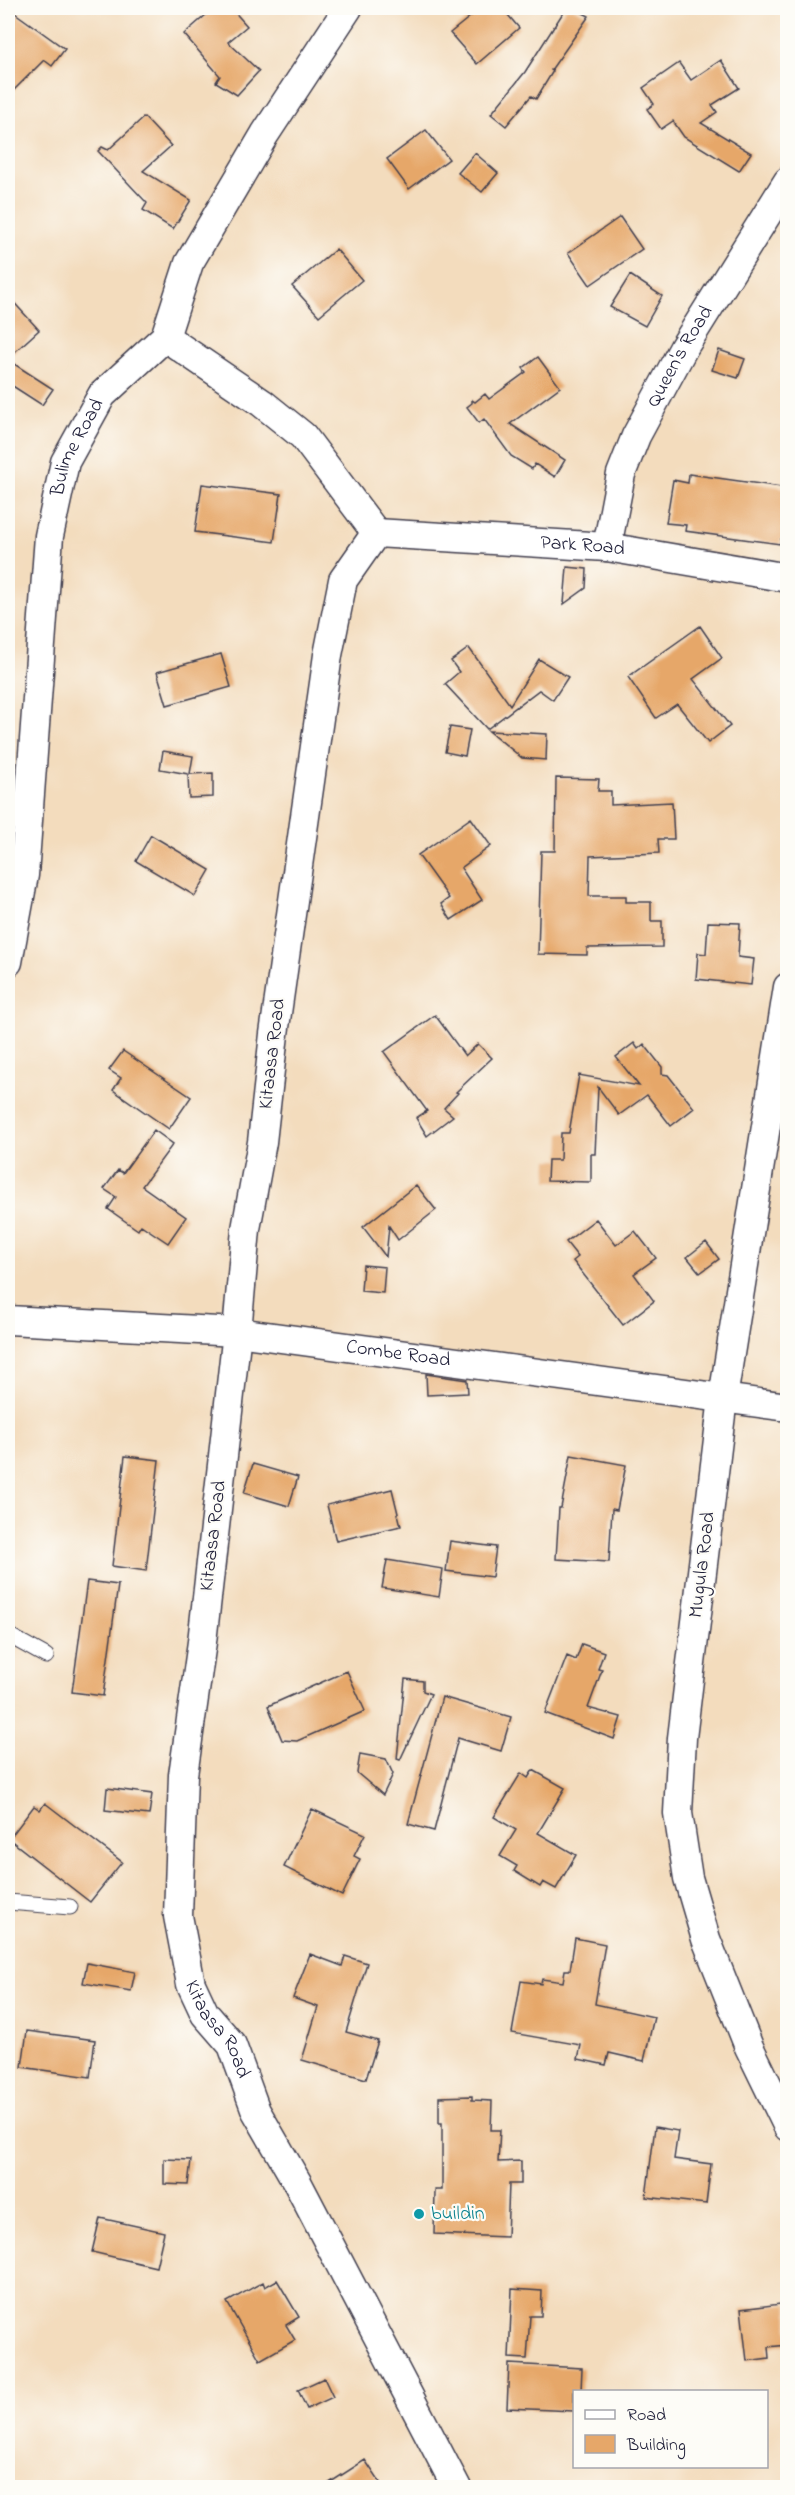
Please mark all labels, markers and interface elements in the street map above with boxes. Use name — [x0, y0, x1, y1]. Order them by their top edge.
street label: Queen's Road — [640, 300, 721, 413]
street label: Bulime Road — [43, 393, 112, 500]
street label: Park Road — [539, 528, 627, 564]
street label: Kitaasa Road — [252, 997, 294, 1111]
street label: Combe Road — [344, 1332, 452, 1375]
street label: Kitaasa Road — [193, 1479, 235, 1593]
street label: Mugula Road — [682, 1510, 725, 1620]
street label: Kitaasa Road — [177, 1976, 257, 2082]
place label: buildin — [431, 2200, 485, 2229]
marker: buildin — [412, 2207, 426, 2221]
legend — [573, 2390, 768, 2468]
text: Road — [627, 2403, 666, 2429]
text: Building — [626, 2433, 686, 2460]

